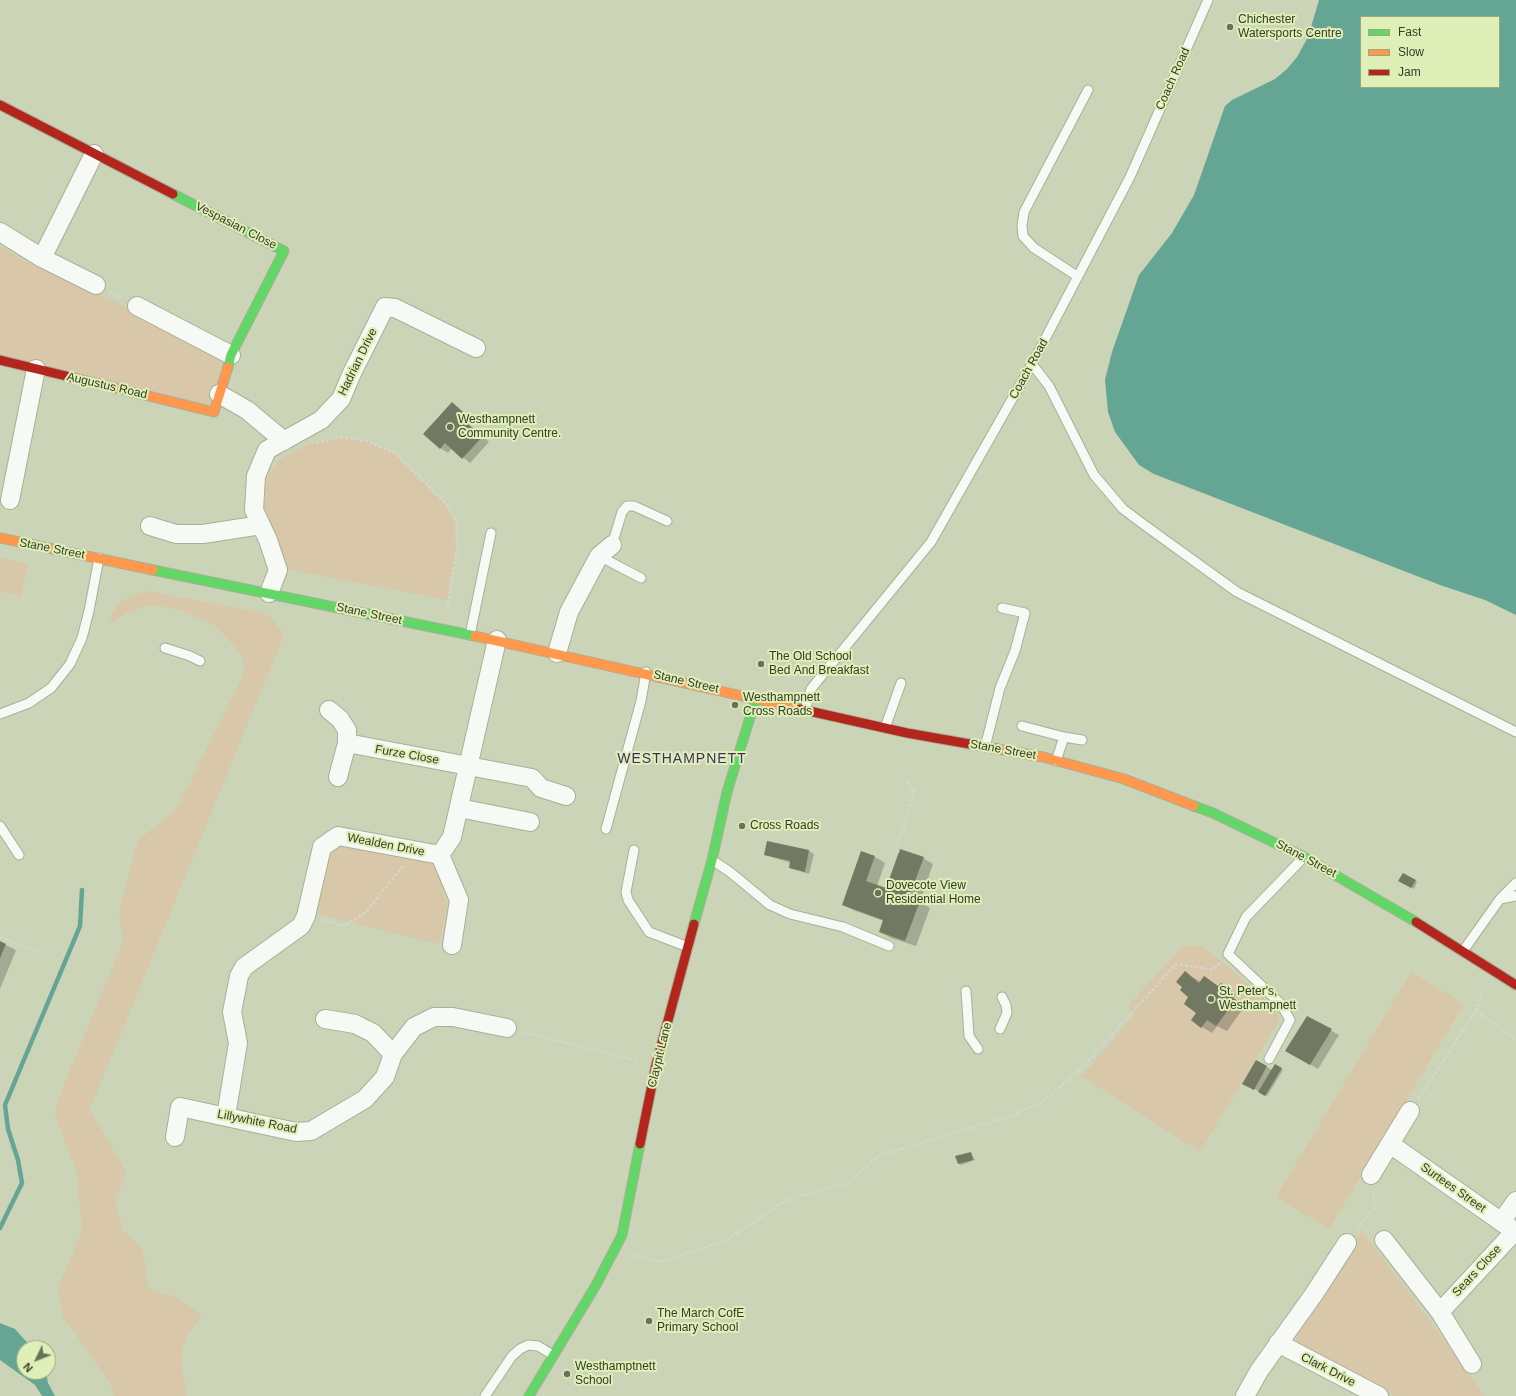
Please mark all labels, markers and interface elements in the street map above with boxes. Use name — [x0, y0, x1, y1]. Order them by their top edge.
place label: Chichester Watersports Centre — [1238, 13, 1342, 41]
legend — [1360, 16, 1500, 88]
marker: Chichester Watersports Centre — [1225, 22, 1235, 32]
text: Fast — [1398, 25, 1421, 39]
text: Slow — [1398, 45, 1424, 59]
street label: Coach Road — [1153, 46, 1193, 112]
text: Jam — [1398, 65, 1421, 79]
street label: Vespasian Close — [193, 199, 279, 253]
street label: Hadrian Drive — [335, 326, 381, 398]
street label: Coach Road — [1007, 336, 1051, 402]
street label: Augustus Road — [65, 370, 149, 402]
place label: Westhampnett Community Centre. — [458, 413, 561, 441]
marker: Westhampnett Community Centre. — [445, 422, 455, 432]
street label: Stane Street — [18, 536, 86, 562]
street label: Stane Street — [335, 600, 403, 628]
place label: The Old School Bed And Breakfast — [769, 650, 869, 678]
marker: The Old School Bed And Breakfast — [756, 659, 766, 669]
street label: Stane Street — [652, 667, 720, 697]
place label: Westhampnett Cross Roads — [743, 691, 820, 719]
marker: Westhampnett Cross Roads — [730, 700, 740, 710]
street label: Stane Street — [969, 737, 1037, 763]
street label: Furze Close — [374, 742, 440, 768]
district label: WESTHAMPNETT — [617, 751, 747, 767]
place label: Cross Roads — [750, 819, 819, 833]
marker: Cross Roads — [737, 821, 747, 831]
street label: Wealden Drive — [346, 830, 426, 860]
street label: Stane Street — [1273, 837, 1339, 881]
place label: Dovecote View Residential Home — [886, 879, 981, 907]
marker: Dovecote View Residential Home — [873, 888, 883, 898]
place label: St. Peter's, Westhampnett — [1219, 985, 1296, 1013]
marker: St. Peter's, Westhampnett — [1206, 994, 1216, 1004]
street label: Claypit Lane — [645, 1021, 675, 1089]
street label: Lillywhite Road — [216, 1107, 298, 1137]
street label: Surtees Street — [1417, 1160, 1489, 1216]
street label: Sears Close — [1449, 1242, 1505, 1300]
place label: The March CofE Primary School — [657, 1307, 744, 1335]
marker: The March CofE Primary School — [644, 1316, 654, 1326]
north arrow — [16, 1340, 56, 1380]
street label: Clark Drive — [1298, 1350, 1358, 1390]
place label: Westhamptnett School — [575, 1360, 655, 1388]
text: N — [21, 1361, 35, 1375]
marker: Westhamptnett School — [562, 1369, 572, 1379]

